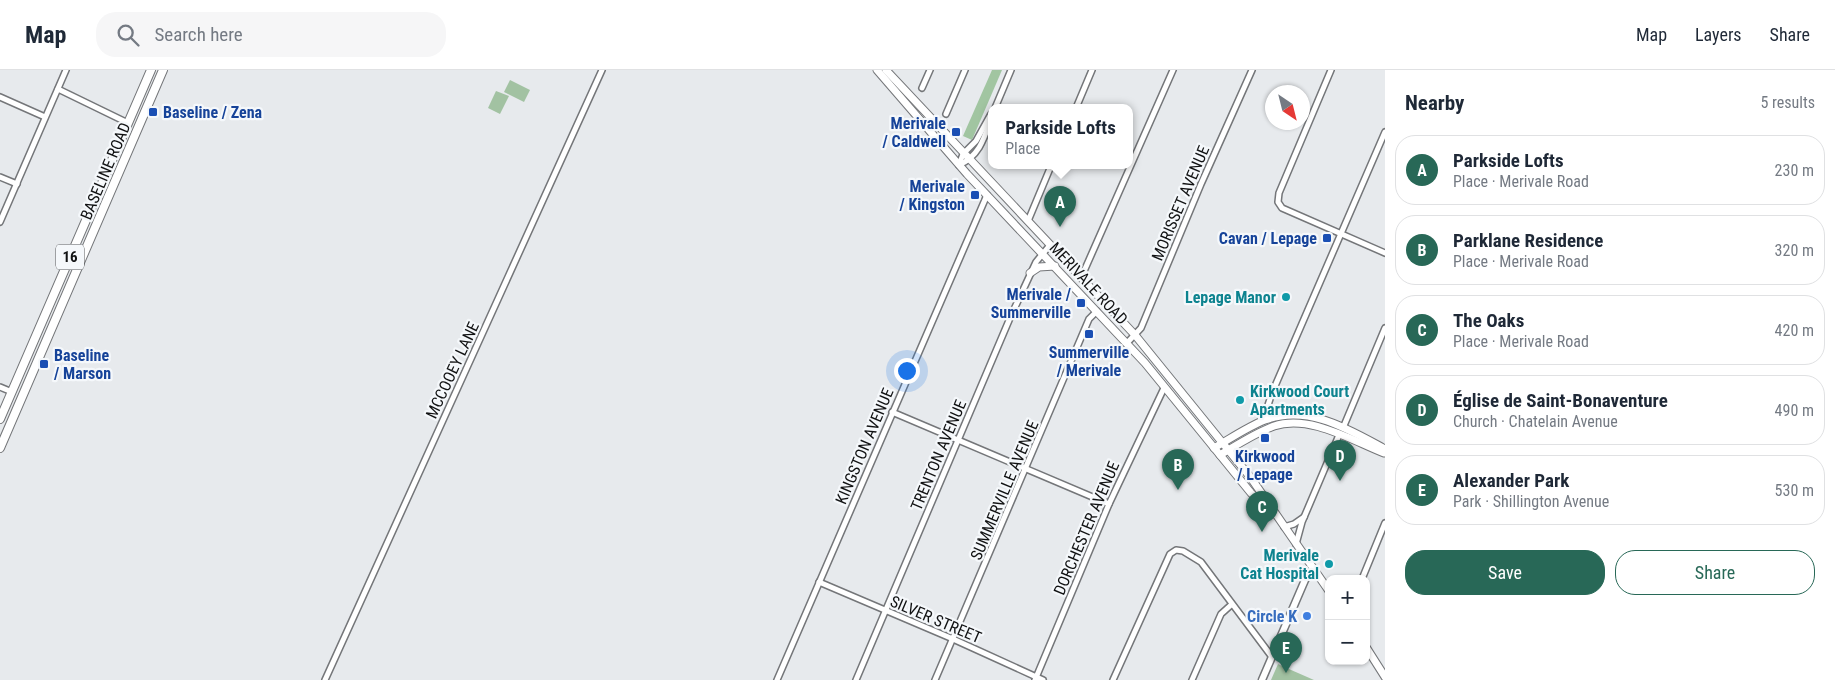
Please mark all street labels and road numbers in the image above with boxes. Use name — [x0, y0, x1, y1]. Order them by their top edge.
street label: BASELINE ROAD — [76, 120, 134, 223]
street label: MORISSET AVENUE — [1148, 143, 1213, 263]
street label: MERIVALE ROAD — [1046, 238, 1132, 328]
road number: 16 — [56, 244, 84, 270]
street label: MCCOOEY LANE — [422, 319, 483, 422]
street label: KINGSTON AVENUE — [831, 385, 897, 507]
street label: TRENTON AVENUE — [907, 397, 970, 513]
street label: SUMMERVILLE AVENUE — [966, 417, 1043, 563]
street label: DORCHESTER AVENUE — [1050, 459, 1123, 598]
street label: SILVER STREET — [887, 592, 984, 647]

